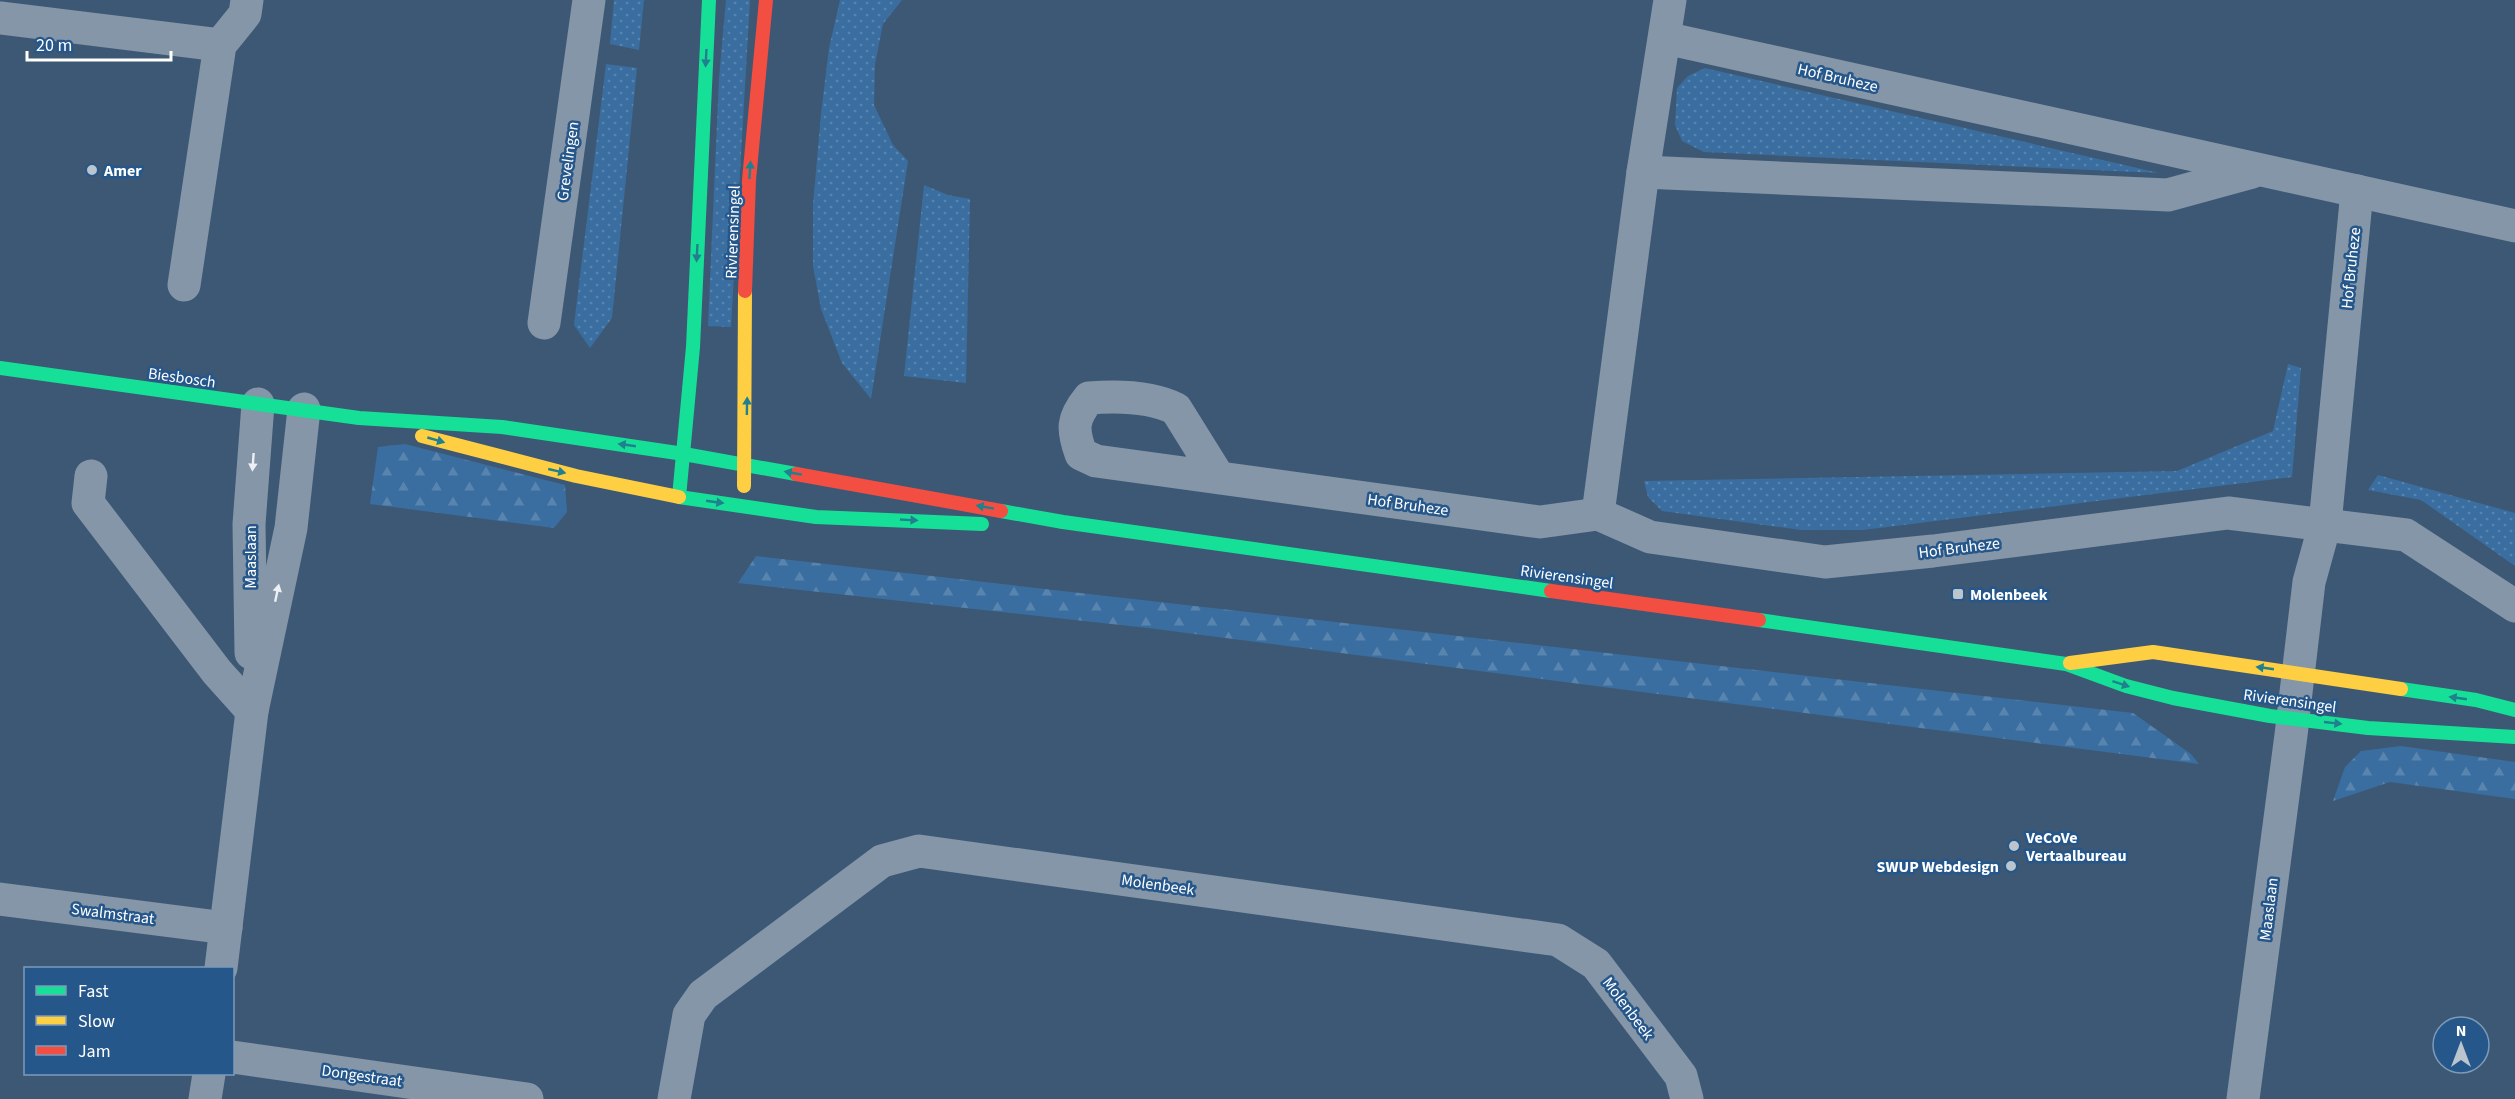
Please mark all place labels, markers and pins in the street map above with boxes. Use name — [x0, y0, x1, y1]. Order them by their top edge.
place label: Amer — [103, 160, 142, 182]
marker: Amer — [85, 163, 99, 177]
place label: Molenbeek — [1970, 584, 2048, 606]
marker: Molenbeek — [1951, 587, 1965, 601]
place label: VeCoVe Vertaalbureau — [2025, 827, 2127, 867]
marker: VeCoVe Vertaalbureau — [2007, 839, 2021, 853]
place label: SWUP Webdesign — [1877, 856, 1999, 878]
marker: SWUP Webdesign — [2004, 859, 2018, 873]

